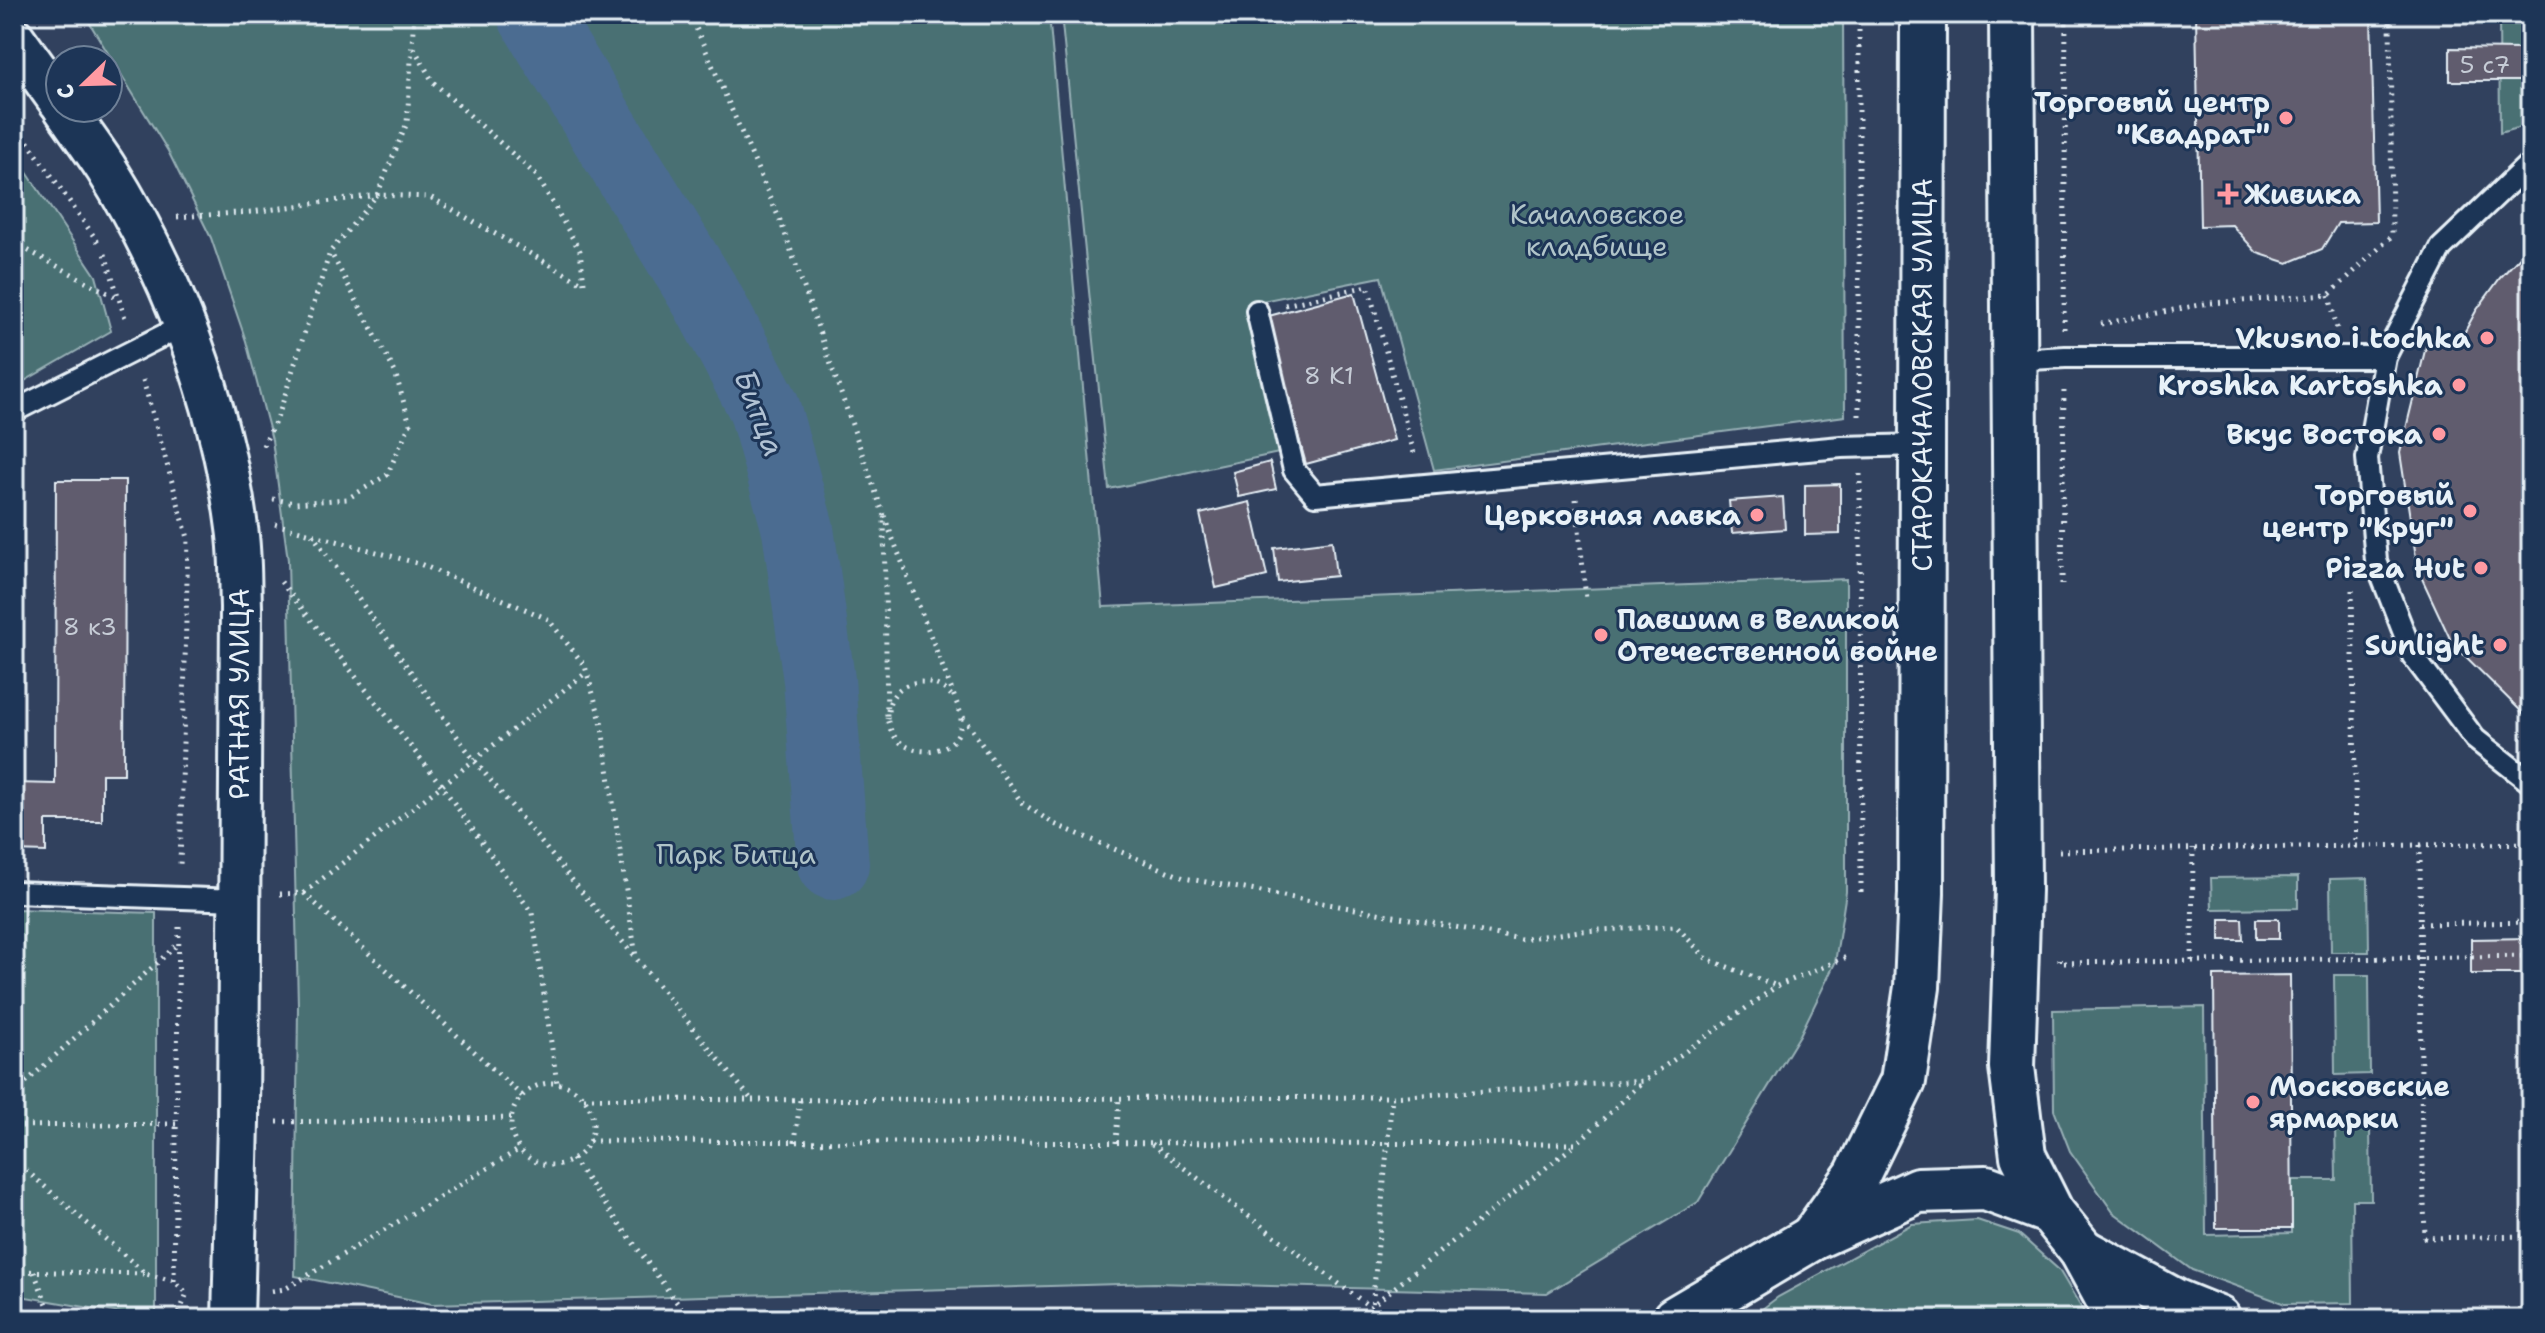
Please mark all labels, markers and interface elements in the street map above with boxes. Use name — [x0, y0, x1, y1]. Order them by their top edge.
north arrow — [44, 44, 124, 124]
house number: 5 с7 — [2460, 49, 2510, 81]
text: С — [50, 80, 82, 104]
place label: Торговый центр "Квадрат" — [2034, 83, 2270, 153]
marker: Торговый центр "Квадрат" — [2277, 109, 2295, 127]
place label: Живика — [2244, 175, 2361, 213]
street label: СТАРОКАЧАЛОВСКАЯ УЛИЦА — [1903, 178, 1941, 572]
marker: Живика — [2219, 185, 2237, 203]
park label: Качаловское кладбище — [1510, 195, 1684, 265]
place label: Vkusno i tochka — [2235, 319, 2471, 357]
marker: Vkusno i tochka — [2478, 329, 2496, 347]
house number: 8 К1 — [1304, 360, 1354, 392]
water label: Битца — [724, 364, 795, 462]
place label: Kroshka Kartoshka — [2158, 366, 2443, 404]
marker: Kroshka Kartoshka — [2450, 376, 2468, 394]
place label: Вкус Востока — [2226, 415, 2423, 453]
marker: Вкус Востока — [2430, 425, 2448, 443]
place label: Торговый центр "Круг" — [2262, 476, 2454, 546]
place label: Церковная лавка — [1484, 496, 1741, 534]
marker: Торговый центр "Круг" — [2461, 502, 2479, 520]
marker: Церковная лавка — [1748, 506, 1766, 524]
place label: Pizza Hut — [2325, 549, 2465, 587]
marker: Pizza Hut — [2472, 559, 2490, 577]
street label: РАТНАЯ УЛИЦА — [220, 588, 258, 800]
place label: Павшим в Великой Отечественной войне — [1617, 600, 1938, 670]
house number: 8 к3 — [63, 611, 117, 643]
marker: Павшим в Великой Отечественной войне — [1592, 626, 1610, 644]
place label: Sunlight — [2364, 626, 2484, 664]
marker: Sunlight — [2491, 636, 2509, 654]
park label: Парк Битца — [656, 835, 816, 873]
place label: Московские ярмарки — [2269, 1067, 2450, 1137]
marker: Московские ярмарки — [2244, 1093, 2262, 1111]

